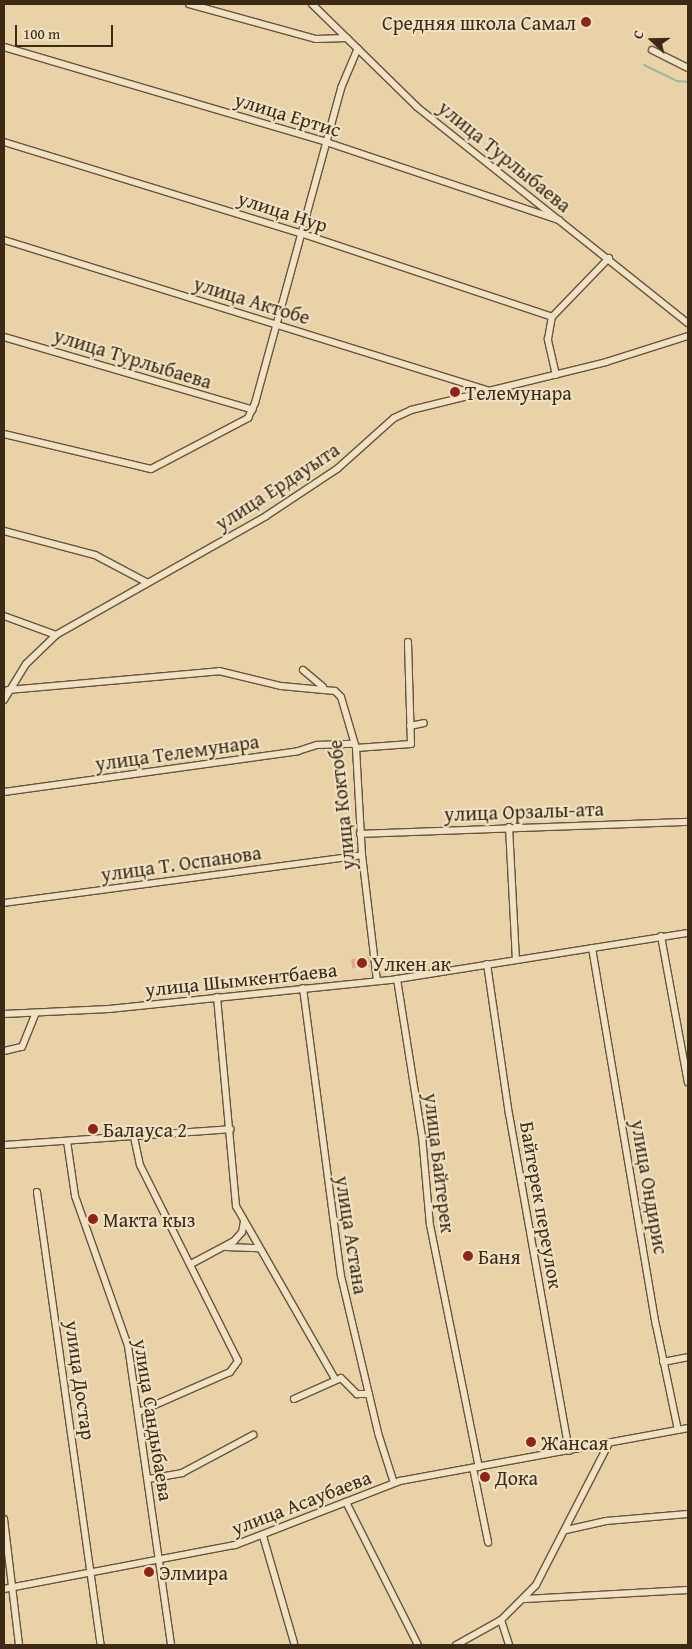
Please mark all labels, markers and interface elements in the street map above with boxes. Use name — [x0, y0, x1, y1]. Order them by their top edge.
place label: Средняя школа Самал — [382, 10, 576, 34]
scale bar — [18, 15, 115, 47]
north arrow — [627, 15, 677, 65]
marker: Средняя школа Самал — [580, 16, 592, 28]
text: 100 m — [23, 23, 60, 44]
text: С — [627, 27, 649, 42]
street label: улица Ертис — [232, 86, 344, 142]
street label: улица Турлыбаева — [434, 95, 576, 217]
street label: улица Нур — [235, 185, 331, 237]
street label: улица Актобе — [191, 271, 313, 329]
street label: улица Турлыбаева — [51, 323, 215, 393]
place label: Телемунара — [465, 380, 572, 404]
marker: Телемунара — [449, 386, 461, 398]
street label: улица Ердауыта — [210, 437, 344, 535]
street label: улица Телемунара — [93, 729, 261, 775]
street label: улица Коктобе — [322, 739, 360, 871]
street label: улица Орзалы-ата — [444, 796, 604, 826]
street label: улица Т. Оспанова — [99, 840, 263, 886]
place label: Улкен ак — [372, 951, 451, 975]
street label: улица Шымкентбаева — [144, 957, 338, 1001]
marker: Улкен ак — [356, 957, 368, 969]
street label: улица Байтерек — [420, 1092, 460, 1234]
place label: Балауса 2 — [103, 1117, 187, 1141]
street label: улица Ондирис — [626, 1118, 674, 1256]
street label: Байтерек переулок — [515, 1119, 569, 1291]
marker: Балауса 2 — [87, 1123, 99, 1135]
street label: улица Астана — [331, 1174, 373, 1296]
place label: Макта кыз — [103, 1207, 195, 1231]
marker: Макта кыз — [87, 1213, 99, 1225]
place label: Баня — [478, 1244, 521, 1268]
marker: Баня — [462, 1250, 474, 1262]
street label: улица Достар — [61, 1319, 101, 1441]
street label: улица Сандыбаева — [129, 1337, 179, 1503]
place label: Жансая — [541, 1430, 608, 1454]
marker: Жансая — [525, 1436, 537, 1448]
street label: улица Асаубаева — [228, 1464, 374, 1540]
place label: Дока — [495, 1465, 538, 1489]
marker: Дока — [479, 1471, 491, 1483]
place label: Элмира — [159, 1560, 228, 1584]
marker: Элмира — [143, 1566, 155, 1578]

